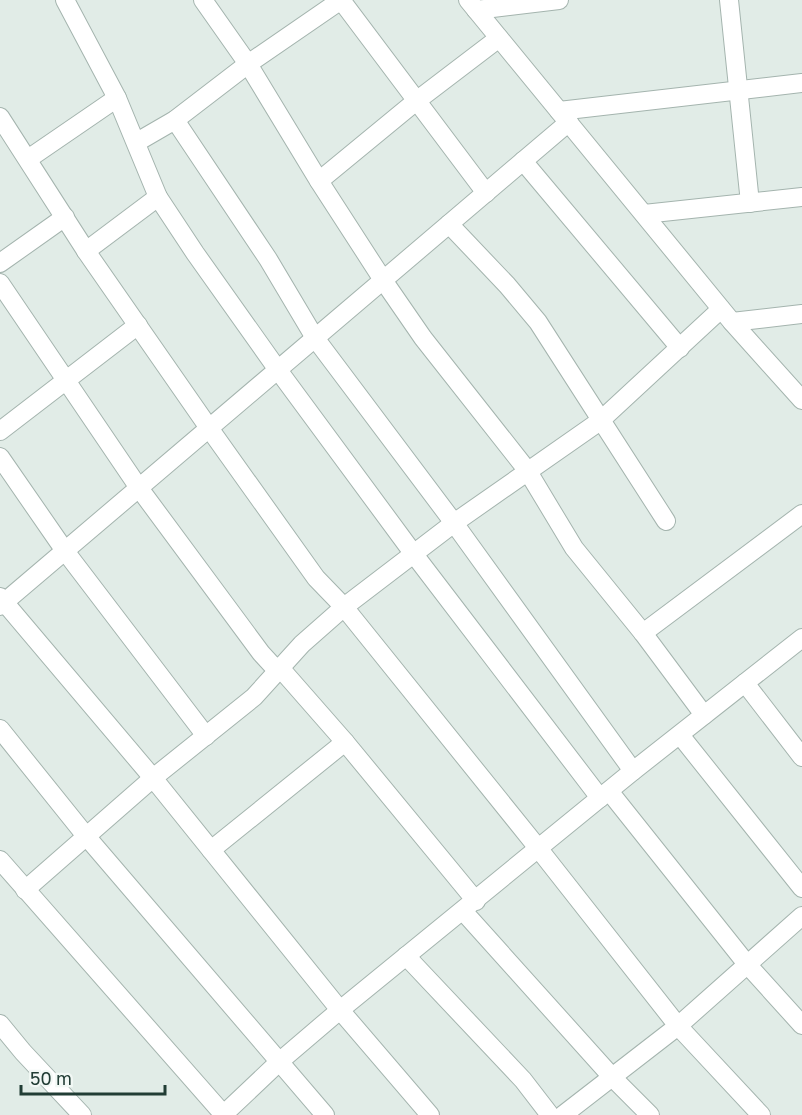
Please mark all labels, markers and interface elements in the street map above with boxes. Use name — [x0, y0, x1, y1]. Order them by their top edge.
scale bar — [21, 1058, 165, 1096]
text: 50 m — [30, 1067, 72, 1089]

